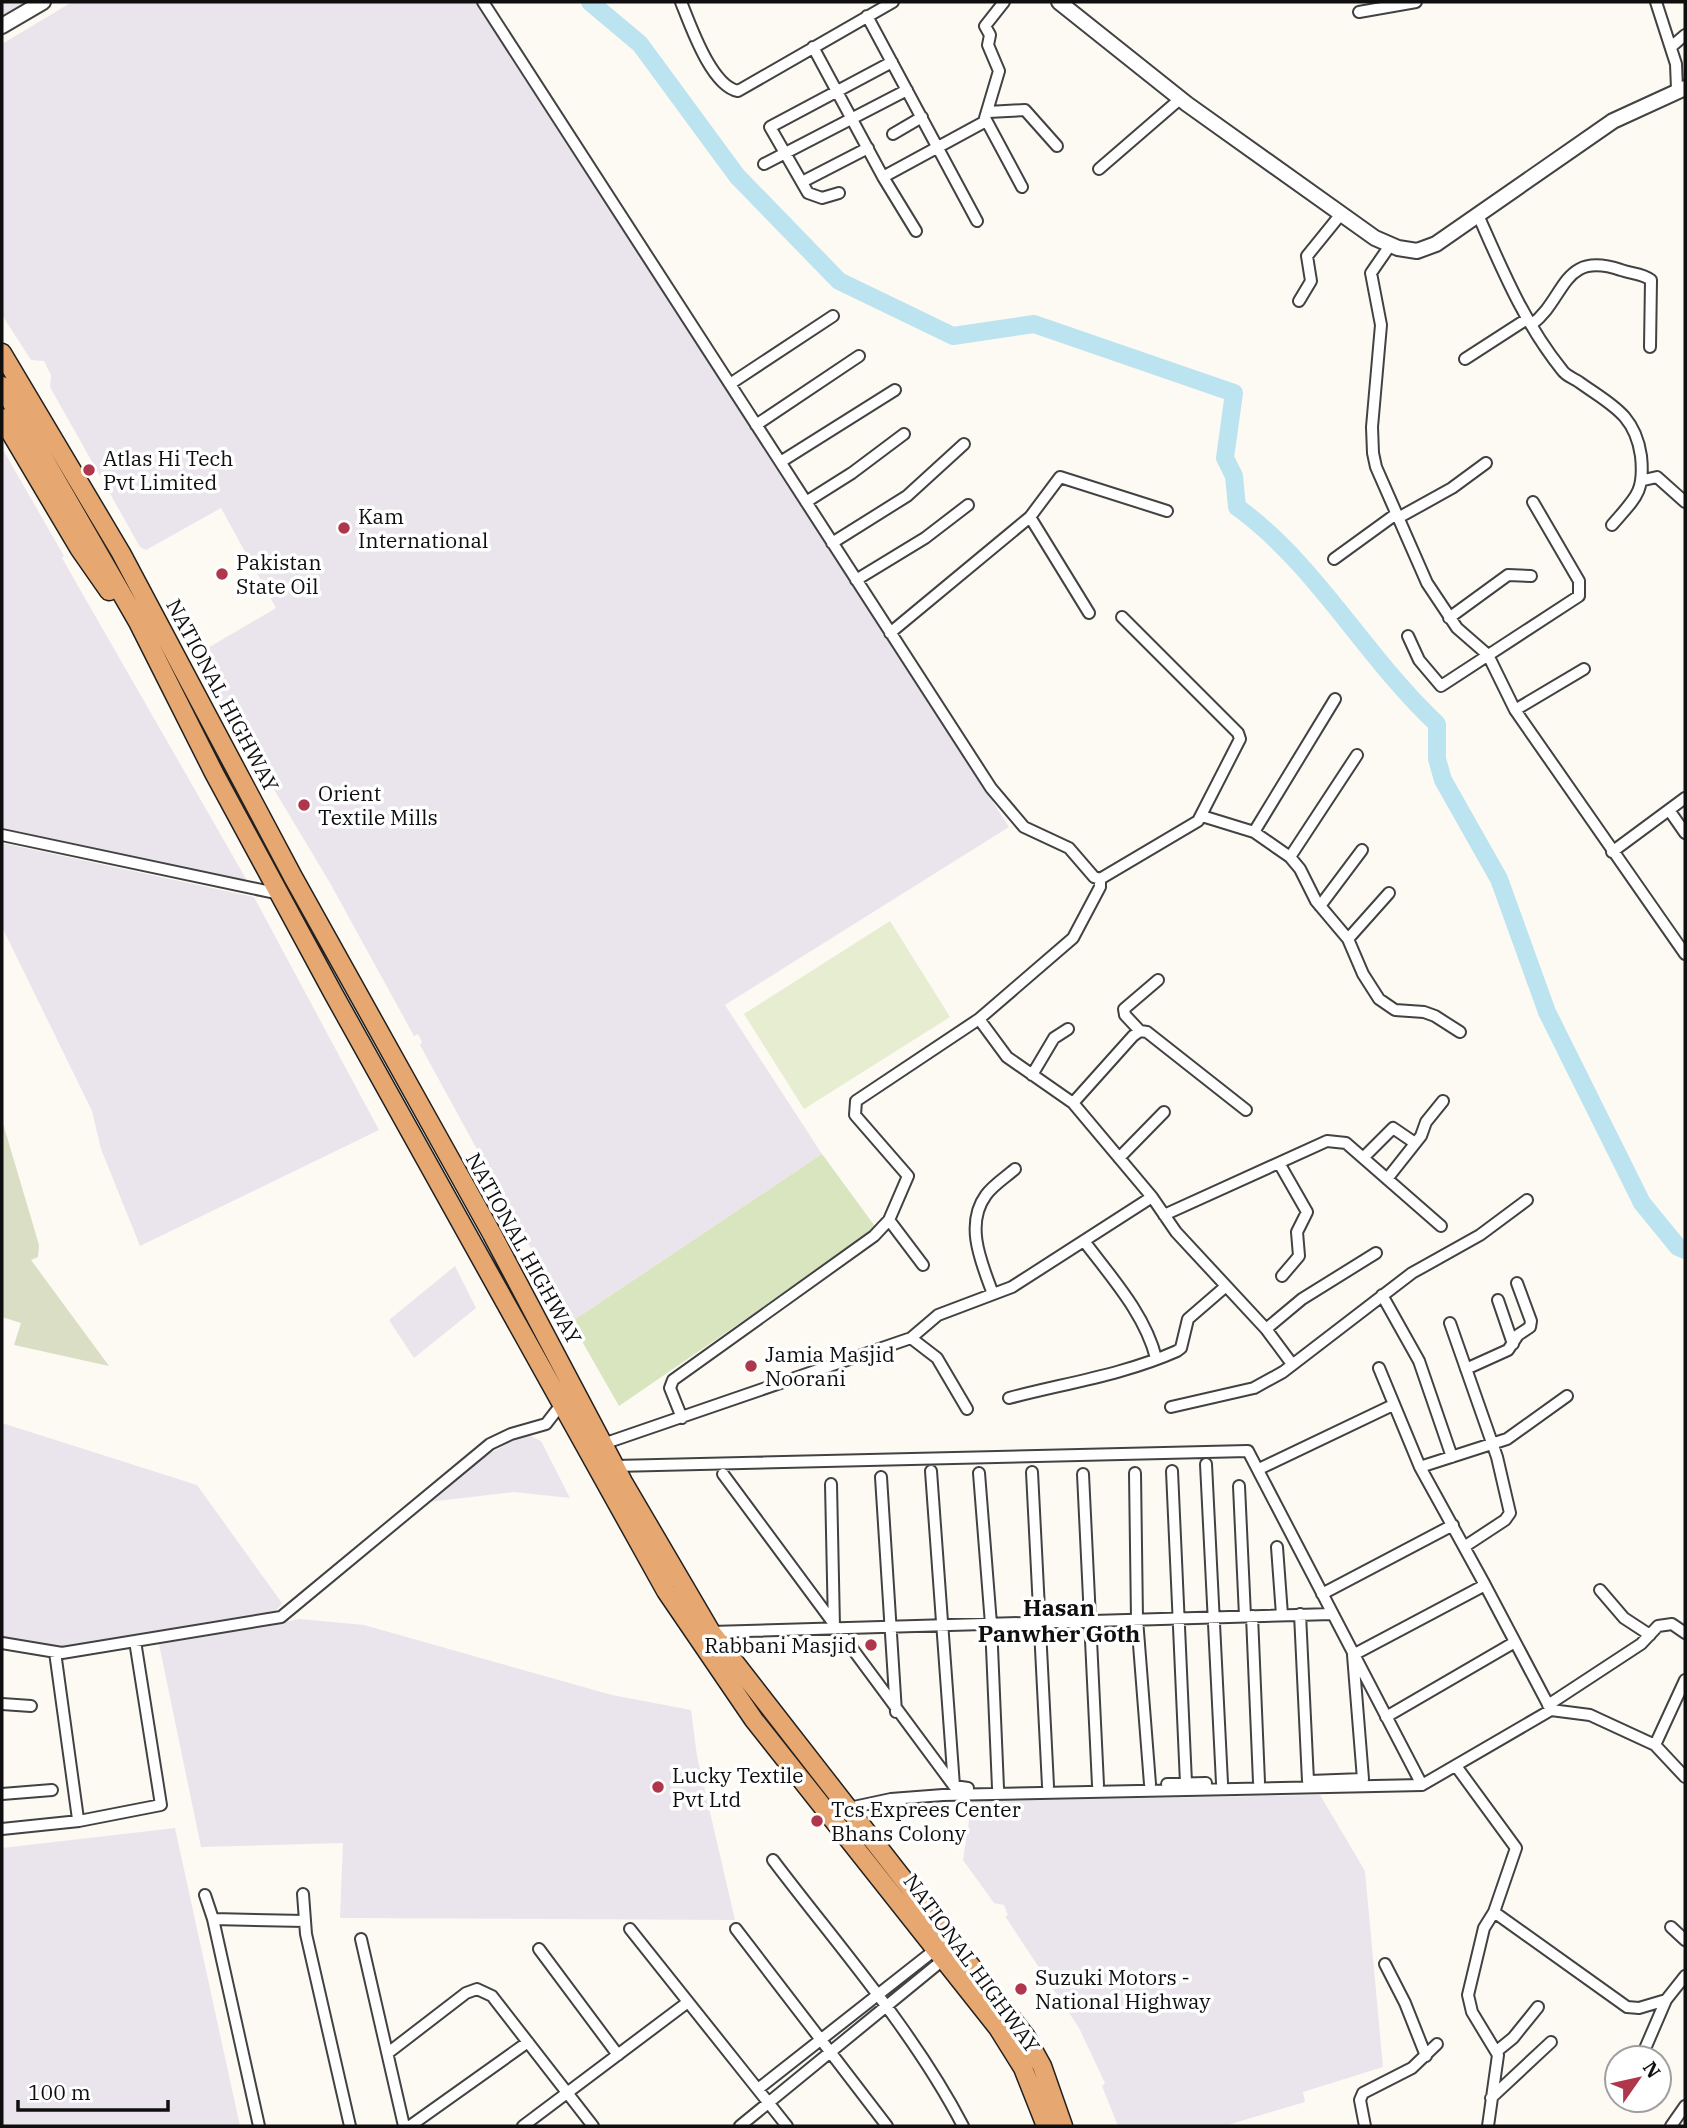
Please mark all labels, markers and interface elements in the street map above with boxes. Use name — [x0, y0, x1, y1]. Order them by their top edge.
place label: Atlas Hi Tech Pvt Limited — [103, 444, 233, 496]
marker: Atlas Hi Tech Pvt Limited — [81, 462, 97, 478]
place label: Kam International — [358, 502, 488, 554]
marker: Kam International — [336, 520, 352, 536]
place label: Pakistan State Oil — [236, 548, 322, 600]
marker: Pakistan State Oil — [214, 566, 230, 582]
street label: NATIONAL HIGHWAY — [160, 594, 286, 796]
place label: Orient Textile Mills — [318, 779, 438, 831]
marker: Orient Textile Mills — [296, 797, 312, 813]
street label: NATIONAL HIGHWAY — [460, 1147, 588, 1349]
place label: Jamia Masjid Noorani — [765, 1340, 895, 1392]
marker: Jamia Masjid Noorani — [743, 1358, 759, 1374]
district label: Hasan Panwher Goth — [978, 1592, 1140, 1648]
place label: Rabbani Masjid — [704, 1631, 857, 1659]
marker: Rabbani Masjid — [863, 1637, 879, 1653]
place label: Lucky Textile Pvt Ltd — [672, 1761, 804, 1813]
marker: Lucky Textile Pvt Ltd — [650, 1779, 666, 1795]
place label: Tcs Exprees Center Bhans Colony — [831, 1795, 1022, 1847]
marker: Tcs Exprees Center Bhans Colony — [809, 1813, 825, 1829]
street label: NATIONAL HIGHWAY — [898, 1868, 1046, 2058]
place label: Suzuki Motors - National Highway — [1035, 1963, 1211, 2015]
marker: Suzuki Motors - National Highway — [1013, 1981, 1029, 1997]
north arrow — [1603, 2044, 1673, 2114]
text: N — [1638, 2057, 1666, 2082]
scale bar — [18, 2068, 168, 2112]
text: 100 m — [28, 2078, 91, 2106]

